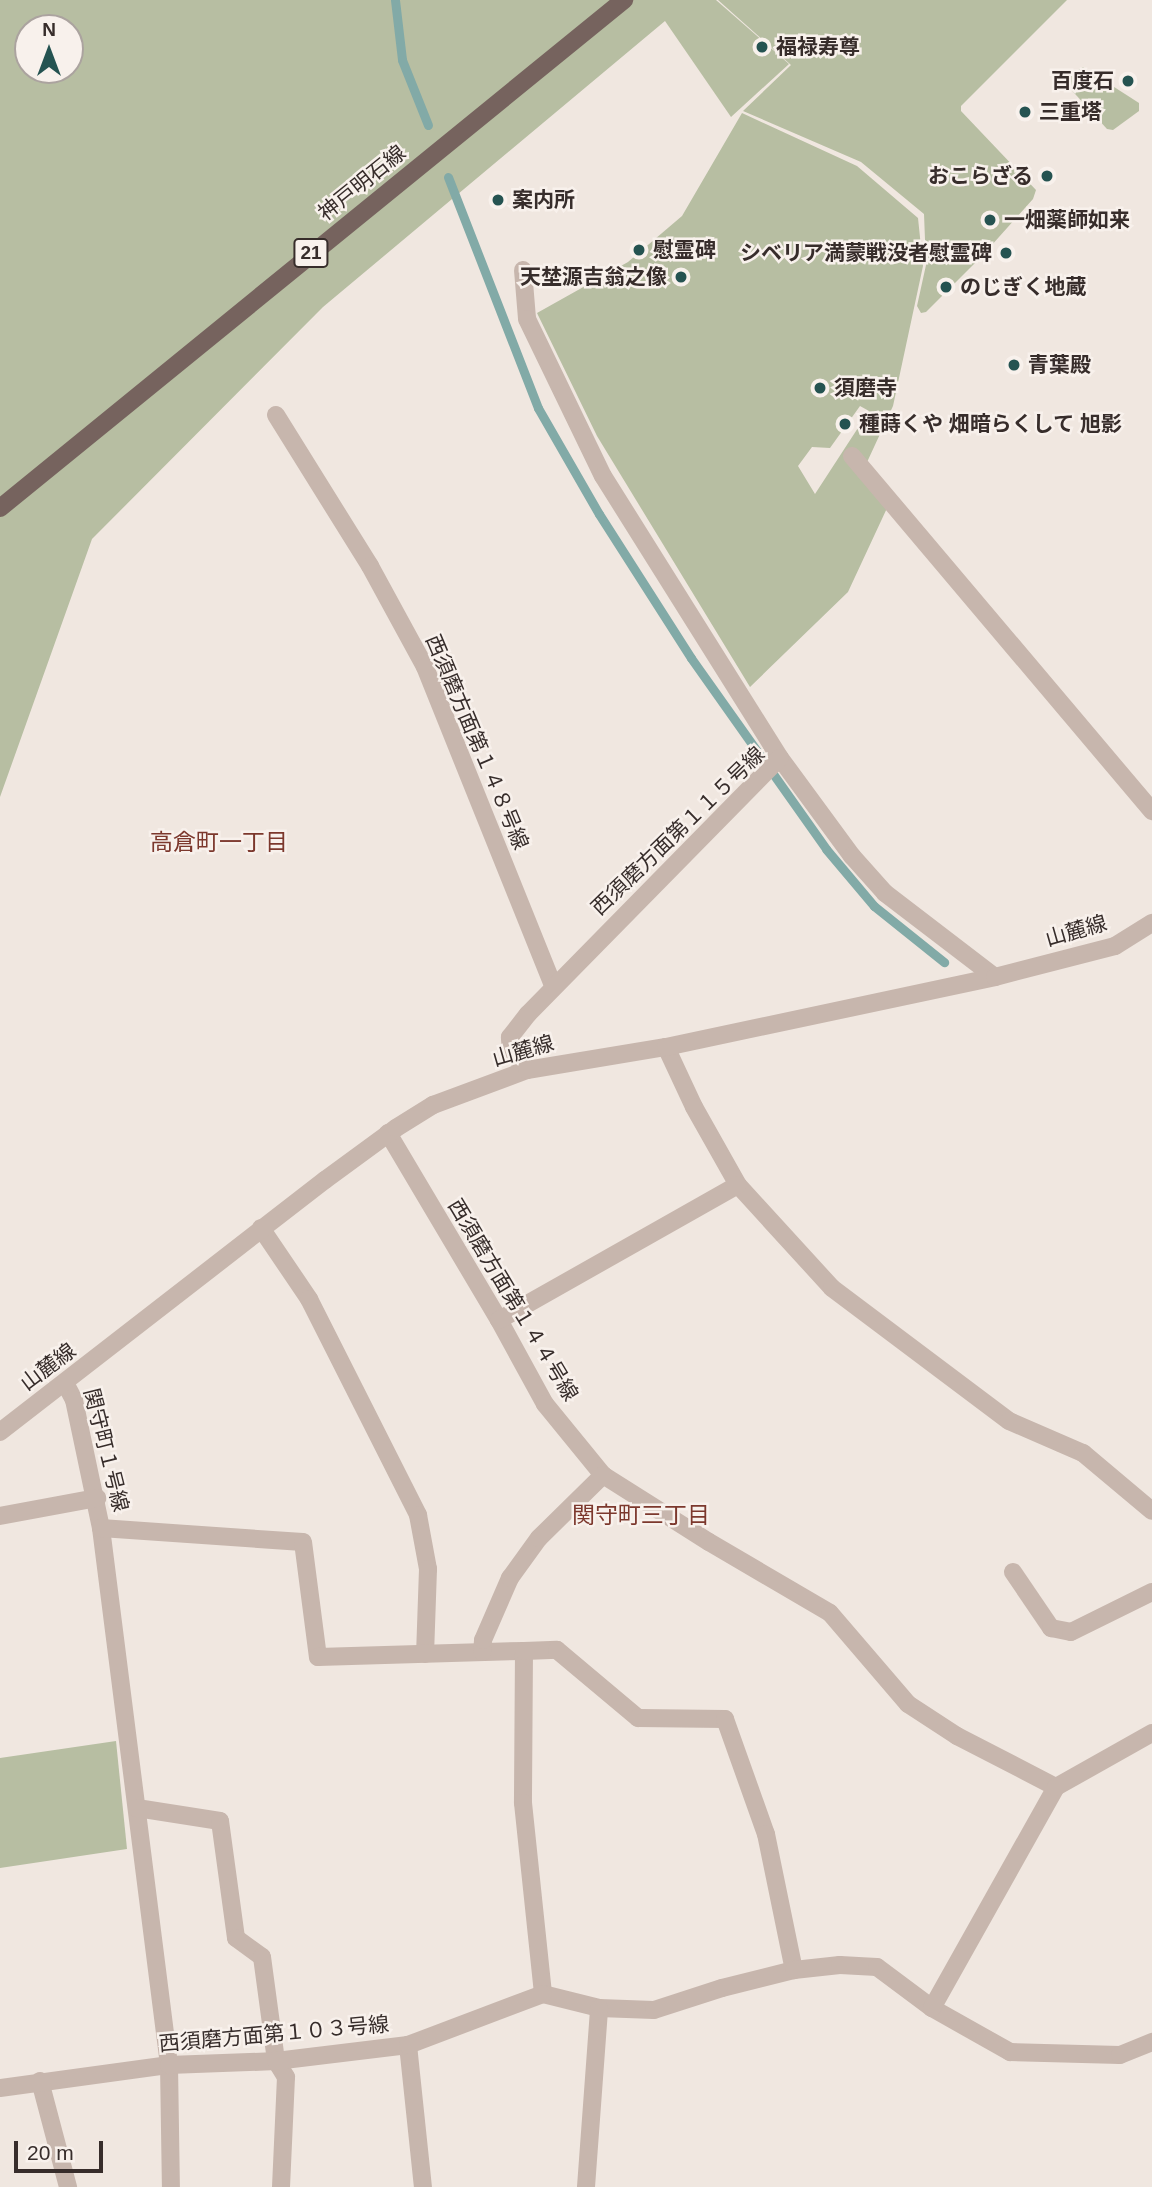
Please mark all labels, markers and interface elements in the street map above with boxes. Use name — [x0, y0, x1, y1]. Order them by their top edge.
north arrow — [14, 14, 84, 84]
text: N — [42, 19, 56, 40]
place label: 福禄寿尊 — [776, 34, 860, 60]
marker: 福禄寿尊 — [754, 39, 770, 55]
place label: 百度石 — [1051, 68, 1114, 94]
marker: 百度石 — [1120, 73, 1136, 89]
place label: 三重塔 — [1039, 99, 1102, 125]
marker: 三重塔 — [1017, 104, 1033, 120]
street label: 神戸明石線 — [313, 140, 411, 226]
place label: おこらざる — [928, 163, 1033, 189]
marker: おこらざる — [1039, 168, 1055, 184]
place label: 案内所 — [512, 187, 575, 213]
marker: 案内所 — [490, 192, 506, 208]
place label: 一畑薬師如来 — [1004, 207, 1130, 233]
marker: 一畑薬師如来 — [982, 212, 998, 228]
place label: 慰霊碑 — [653, 237, 716, 263]
road number: 21 — [292, 238, 330, 268]
place label: シベリア満蒙戦没者慰霊碑 — [740, 240, 992, 266]
marker: 慰霊碑 — [631, 242, 647, 258]
marker: シベリア満蒙戦没者慰霊碑 — [998, 245, 1014, 261]
place label: 天埜源吉翁之像 — [520, 264, 667, 290]
marker: 天埜源吉翁之像 — [673, 269, 689, 285]
place label: のじぎく地蔵 — [960, 274, 1086, 300]
marker: のじぎく地蔵 — [938, 279, 954, 295]
place label: 青葉殿 — [1028, 352, 1091, 378]
marker: 青葉殿 — [1006, 357, 1022, 373]
place label: 須磨寺 — [834, 375, 897, 401]
marker: 須磨寺 — [812, 380, 828, 396]
place label: 種蒔くや 畑暗らくして 旭影 — [859, 411, 1123, 437]
marker: 種蒔くや 畑暗らくして 旭影 — [837, 416, 853, 432]
street label: 西須磨方面第１４８号線 — [420, 631, 534, 853]
street label: 西須磨方面第１１５号線 — [586, 742, 770, 920]
district label: 高倉町一丁目 — [150, 828, 288, 856]
street label: 山麓線 — [1042, 910, 1110, 952]
street label: 山麓線 — [489, 1030, 557, 1072]
street label: 西須磨方面第１４４号線 — [443, 1195, 583, 1405]
street label: 山麓線 — [15, 1338, 81, 1396]
street label: 関守町１号線 — [79, 1386, 133, 1514]
district label: 関守町三丁目 — [572, 1501, 710, 1529]
street label: 西須磨方面第１０３号線 — [158, 2011, 390, 2057]
scale bar — [18, 2128, 107, 2172]
text: 20 m — [27, 2141, 74, 2164]

